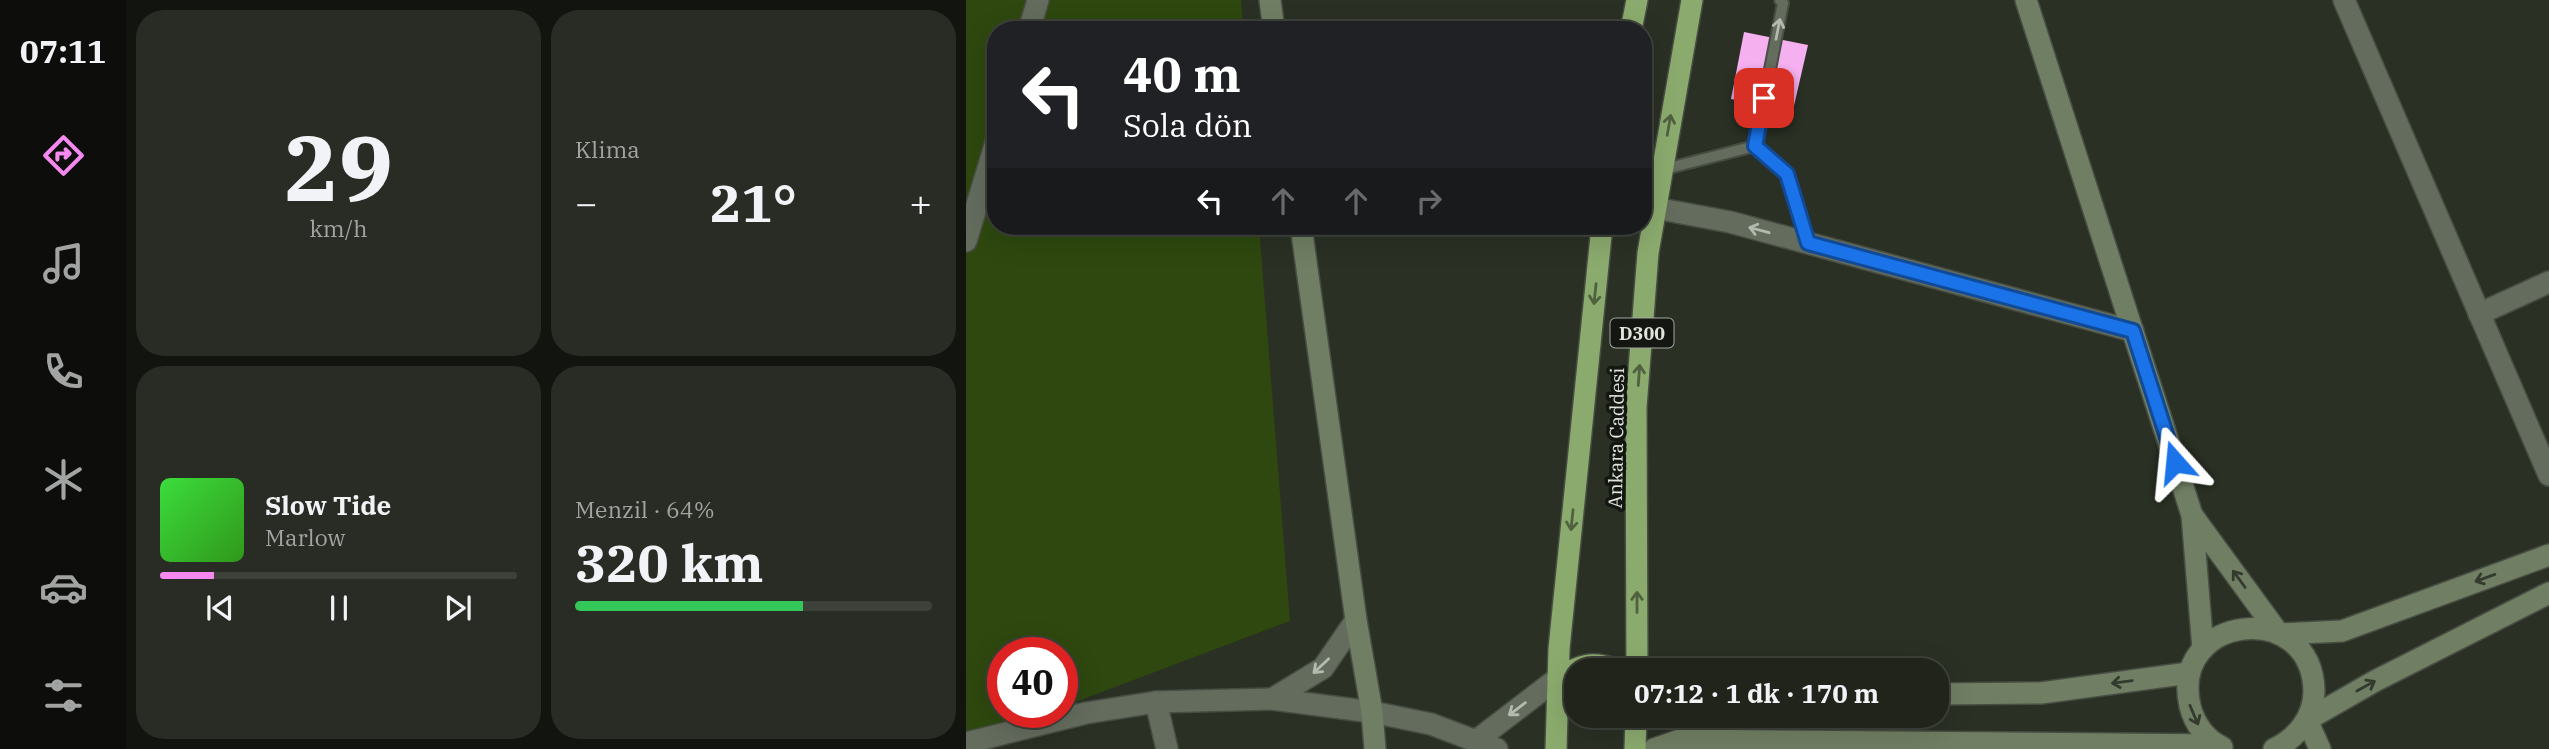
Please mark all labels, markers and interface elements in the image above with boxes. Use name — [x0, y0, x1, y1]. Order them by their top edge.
one-way arrow — [1772, 18, 1785, 41]
text: 07:11 — [20, 30, 106, 72]
text: 40 m — [1123, 42, 1241, 105]
icon: left — [1008, 49, 1099, 140]
pin — [1734, 68, 1794, 128]
icon: arrive — [1745, 79, 1783, 117]
text: Sola dön — [1123, 104, 1252, 146]
text: 29 — [284, 108, 393, 226]
one-way arrow — [1663, 114, 1677, 137]
icon: directions — [39, 131, 88, 180]
text: Klima — [575, 134, 640, 164]
text: 21° — [710, 169, 797, 236]
text: − — [575, 178, 598, 227]
text: + — [909, 178, 932, 227]
icon: left — [1191, 182, 1229, 220]
icon: ahead — [1264, 182, 1302, 220]
icon: ahead — [1337, 182, 1375, 220]
icon: right — [1410, 182, 1448, 220]
text: km/h — [309, 213, 368, 243]
one-way arrow — [1749, 223, 1771, 236]
icon: music — [39, 239, 88, 288]
one-way arrow — [1589, 282, 1602, 304]
road number: D300 — [1610, 318, 1674, 348]
icon: phone — [39, 347, 88, 396]
one-way arrow — [1633, 364, 1646, 386]
street label: Ankara Caddesi — [1603, 367, 1629, 509]
position arrow — [2138, 425, 2212, 499]
icon: climate — [39, 455, 88, 504]
text: Slow Tide — [265, 488, 391, 522]
text: Menzil · 64% — [575, 494, 715, 524]
one-way arrow — [1565, 508, 1578, 531]
text: Marlow — [265, 522, 345, 552]
text: 320 km — [575, 529, 764, 596]
icon: car — [39, 563, 88, 612]
one-way arrow — [2232, 570, 2246, 589]
one-way arrow — [2474, 573, 2496, 585]
icon: previous — [201, 589, 239, 627]
icon: pause — [320, 589, 358, 627]
icon: next — [439, 589, 477, 627]
one-way arrow — [1630, 591, 1644, 614]
speed limit sign: 40 — [987, 637, 1078, 728]
one-way arrow — [1312, 657, 1330, 674]
icon: filters — [39, 671, 88, 720]
text: 07:12 · 1 dk · 170 m — [1634, 676, 1879, 710]
one-way arrow — [2111, 676, 2133, 689]
one-way arrow — [2356, 679, 2376, 693]
one-way arrow — [1509, 701, 1527, 716]
one-way arrow — [2188, 703, 2201, 725]

